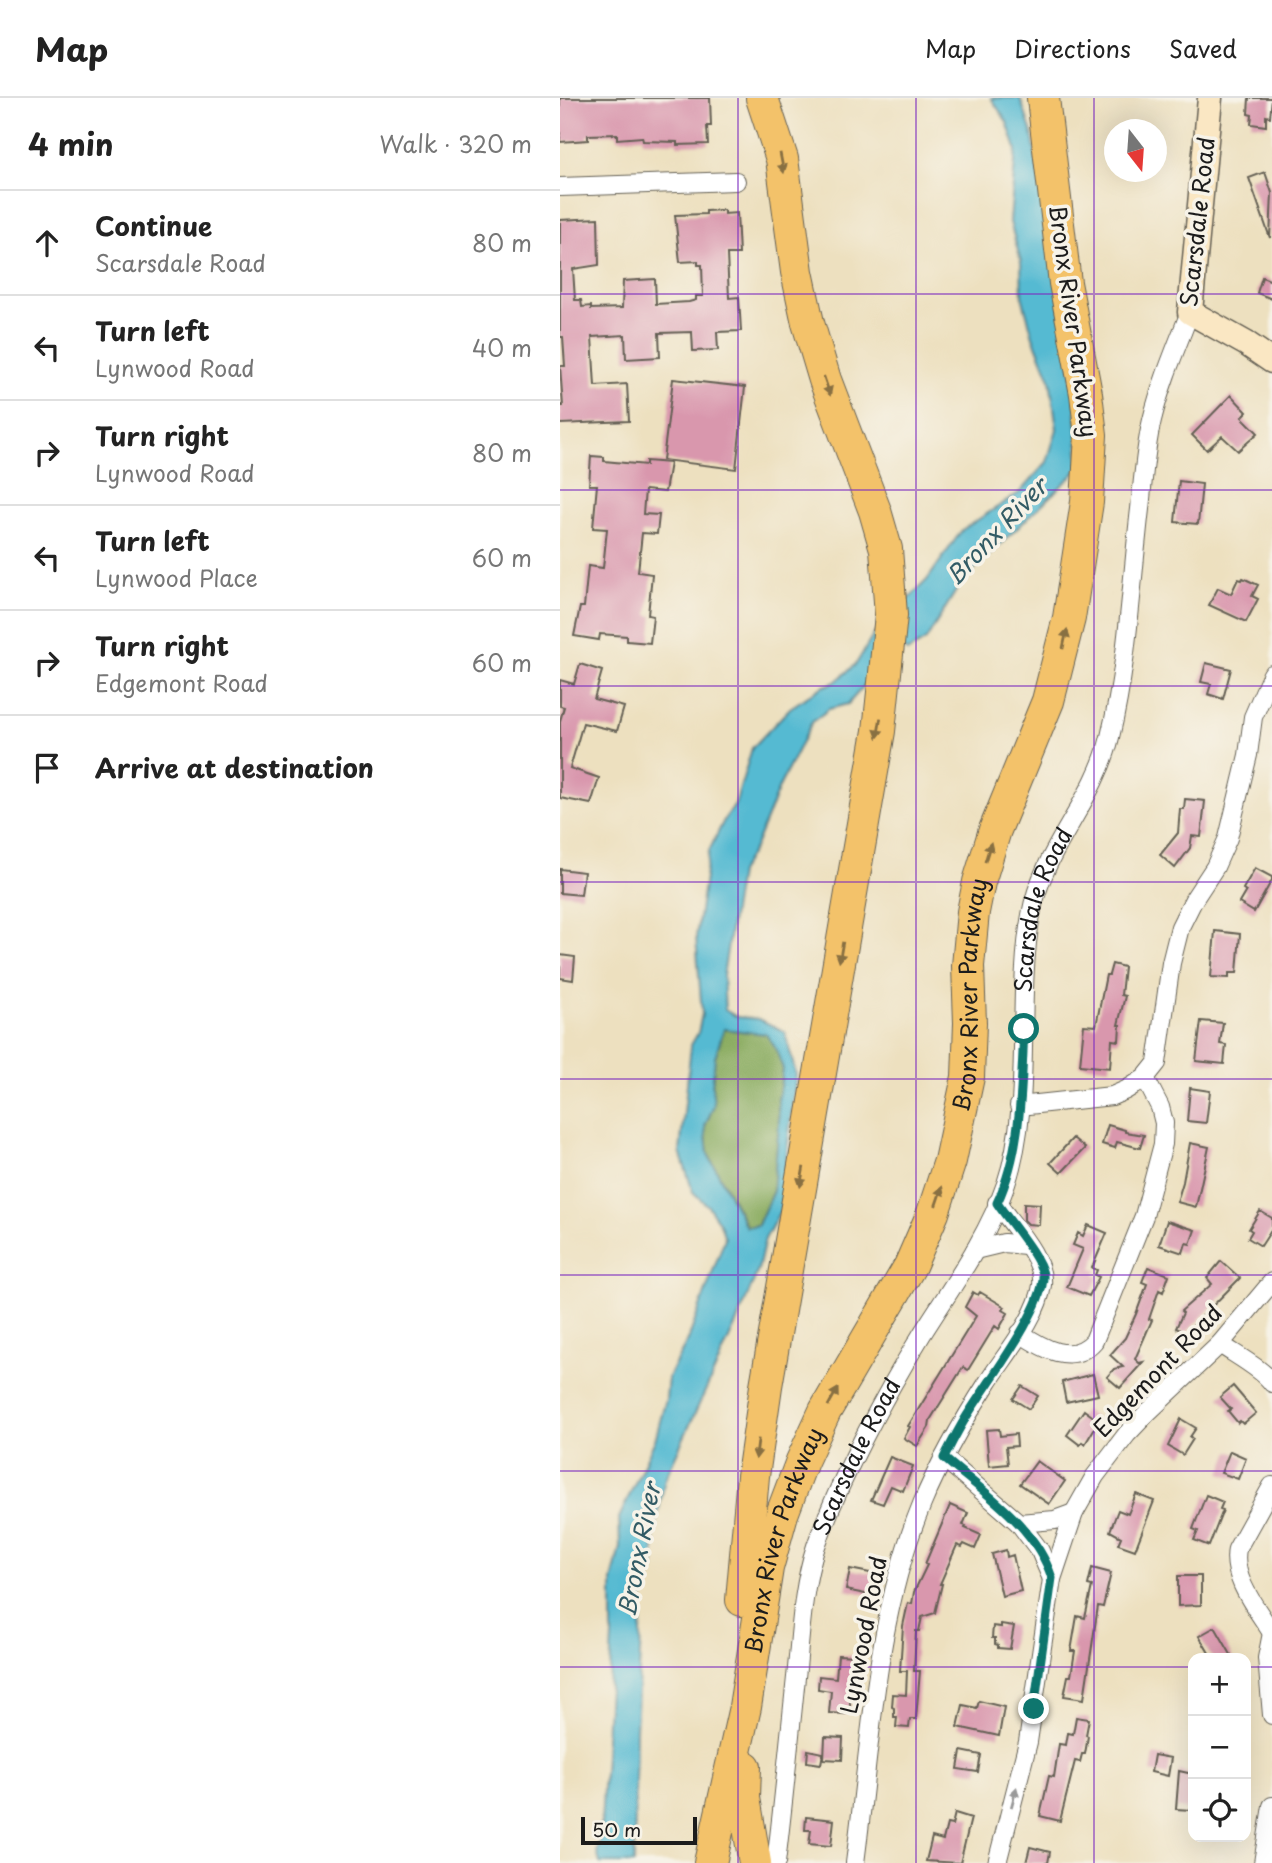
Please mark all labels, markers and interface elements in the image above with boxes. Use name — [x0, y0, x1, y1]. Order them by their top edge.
text: Map — [35, 23, 108, 73]
text: Map — [925, 30, 976, 66]
text: Directions — [1014, 30, 1131, 66]
text: Saved — [1169, 30, 1237, 66]
north arrow — [1104, 119, 1167, 182]
text: 4 min — [28, 121, 114, 166]
text: Walk · 320 m — [379, 126, 532, 161]
street label: Scarsdale Road — [1170, 135, 1223, 309]
one-way arrow — [777, 152, 788, 174]
street label: Bronx River Parkway — [1041, 202, 1108, 439]
text: Continue — [95, 206, 212, 245]
icon: ahead — [28, 224, 66, 262]
text: 80 m — [472, 225, 532, 260]
text: Scarsdale Road — [95, 245, 266, 280]
text: Turn left — [95, 311, 210, 350]
icon: left — [28, 329, 66, 367]
text: 40 m — [472, 330, 532, 365]
text: Lynwood Road — [95, 350, 255, 385]
one-way arrow — [822, 375, 833, 396]
text: Turn right — [95, 416, 229, 455]
icon: right — [28, 434, 66, 472]
text: 80 m — [472, 435, 532, 470]
text: Lynwood Road — [95, 455, 255, 490]
water label: Bronx River — [936, 467, 1057, 592]
text: Turn left — [95, 521, 210, 560]
icon: left — [28, 539, 66, 577]
text: 60 m — [472, 540, 532, 575]
text: Lynwood Place — [95, 560, 258, 595]
text: Turn right — [95, 626, 229, 665]
one-way arrow — [1059, 628, 1070, 650]
icon: right — [28, 644, 66, 682]
text: 60 m — [472, 645, 532, 680]
text: Edgemont Road — [95, 665, 268, 700]
one-way arrow — [873, 717, 884, 739]
text: Arrive at destination — [95, 748, 374, 787]
icon: arrive — [28, 749, 66, 787]
street label: Scarsdale Road — [1005, 820, 1080, 993]
one-way arrow — [983, 841, 993, 862]
street label: Bronx River Parkway — [942, 875, 995, 1115]
one-way arrow — [835, 941, 846, 963]
route start — [1008, 1013, 1039, 1044]
one-way arrow — [796, 1166, 807, 1188]
one-way arrow — [934, 1186, 945, 1207]
street label: Edgemont Road — [1084, 1296, 1230, 1444]
street label: Scarsdale Road — [803, 1371, 909, 1540]
one-way arrow — [827, 1387, 839, 1406]
street label: Bronx River Parkway — [735, 1421, 831, 1656]
one-way arrow — [751, 1438, 762, 1460]
water label: Bronx River — [607, 1477, 669, 1619]
street label: Lynwood Road — [830, 1553, 895, 1716]
map controls — [1188, 1653, 1251, 1842]
button: + — [1188, 1653, 1251, 1716]
route end — [1018, 1693, 1049, 1724]
button: − — [1188, 1716, 1251, 1779]
button: locate — [1188, 1779, 1251, 1842]
one-way arrow — [1010, 1786, 1020, 1807]
scale bar — [581, 1814, 696, 1846]
text: 50 m — [592, 1815, 641, 1843]

